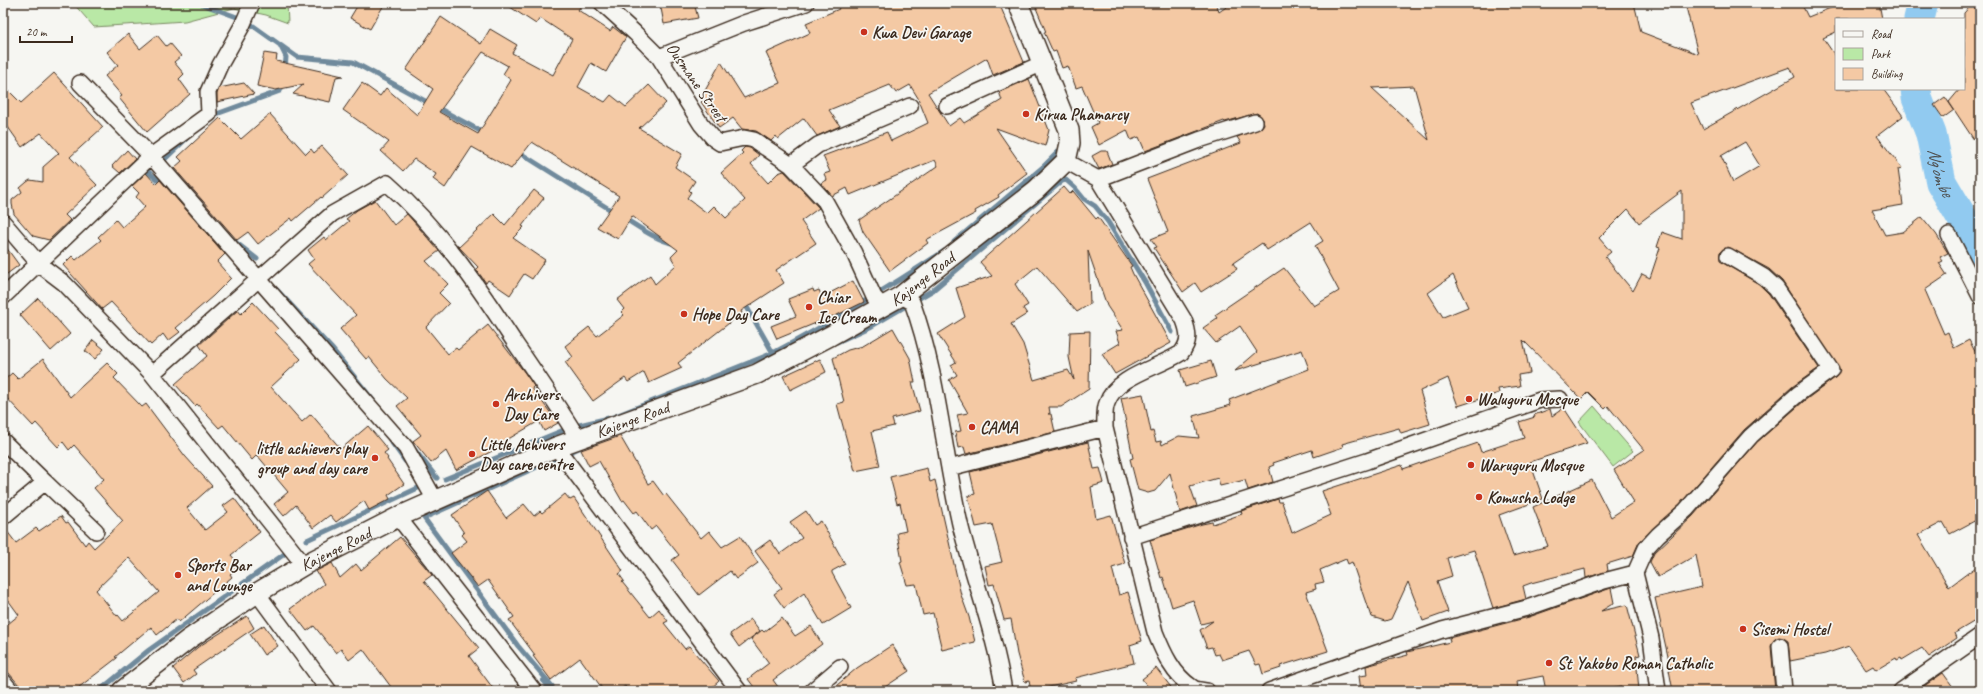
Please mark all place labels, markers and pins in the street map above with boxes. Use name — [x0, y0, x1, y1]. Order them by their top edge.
place label: Kwa Devi Garage — [872, 22, 972, 43]
marker: Kwa Devi Garage — [859, 27, 869, 37]
place label: Kirua Phamarcy — [1034, 104, 1130, 125]
marker: Kirua Phamarcy — [1021, 109, 1031, 119]
place label: Chiar Ice Cream — [817, 287, 878, 328]
marker: Chiar Ice Cream — [804, 302, 814, 312]
place label: Hope Day Care — [692, 304, 780, 325]
marker: Hope Day Care — [679, 309, 689, 319]
place label: Archivers Day Care — [504, 384, 562, 425]
place label: Waluguru Mosque — [1477, 389, 1580, 410]
marker: Waluguru Mosque — [1464, 394, 1474, 404]
marker: Archivers Day Care — [491, 399, 501, 409]
place label: CAMA — [980, 417, 1019, 438]
marker: CAMA — [967, 422, 977, 432]
place label: Little Achivers Day care centre — [480, 434, 575, 475]
place label: little achievers play group and day care — [256, 438, 369, 479]
marker: Little Achivers Day care centre — [467, 449, 477, 459]
marker: little achievers play group and day care — [370, 453, 380, 463]
place label: Waruguru Mosque — [1479, 455, 1585, 476]
marker: Waruguru Mosque — [1466, 460, 1476, 470]
place label: Komusha Lodge — [1487, 487, 1575, 508]
marker: Komusha Lodge — [1474, 492, 1484, 502]
place label: Sports Bar and Lounge — [186, 555, 254, 596]
marker: Sports Bar and Lounge — [173, 570, 183, 580]
place label: Sisemi Hostel — [1751, 619, 1832, 640]
marker: Sisemi Hostel — [1738, 624, 1748, 634]
place label: St Yakobo Roman Catholic — [1557, 653, 1713, 674]
marker: St Yakobo Roman Catholic — [1544, 658, 1554, 668]

